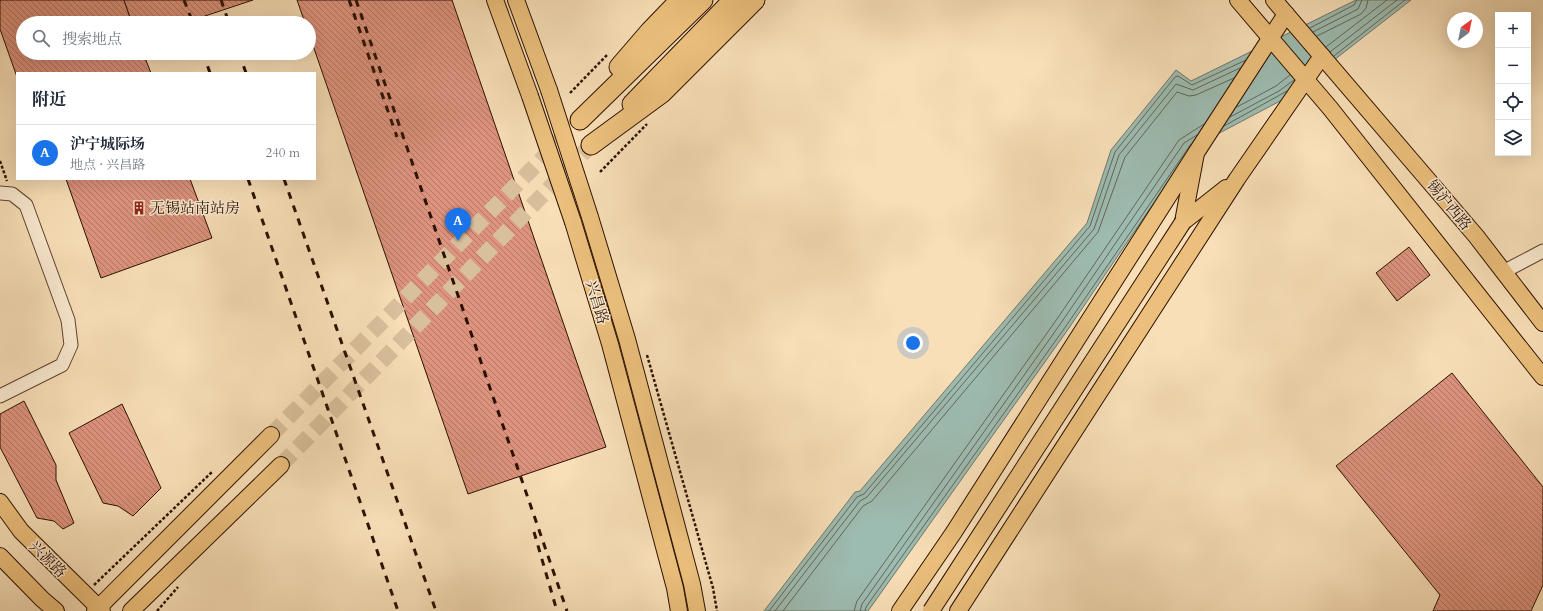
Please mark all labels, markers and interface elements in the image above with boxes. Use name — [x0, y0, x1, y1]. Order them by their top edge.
north arrow — [1447, 12, 1483, 48]
map controls — [1495, 12, 1531, 156]
button: + — [1495, 12, 1531, 48]
search box — [16, 16, 316, 60]
icon: search — [30, 27, 52, 49]
text: 搜索地点 — [62, 29, 122, 49]
button: − — [1495, 48, 1531, 84]
button: locate — [1495, 84, 1531, 120]
text: 附近 — [32, 88, 66, 111]
button: layers — [1495, 120, 1531, 156]
text: 沪宁城际场 — [70, 134, 145, 154]
text: A — [40, 144, 50, 162]
text: 240 m — [266, 144, 300, 162]
text: 地点 · 兴昌路 — [70, 156, 145, 174]
street label: 锡沪西路 — [1422, 176, 1476, 234]
place label: 无锡站南站房 — [150, 198, 240, 218]
building icon: 无锡站南站房 — [131, 200, 147, 216]
pin: A — [445, 208, 471, 241]
street label: 兴昌路 — [581, 278, 613, 326]
your location — [903, 333, 923, 353]
street label: 兴源路 — [25, 536, 71, 582]

